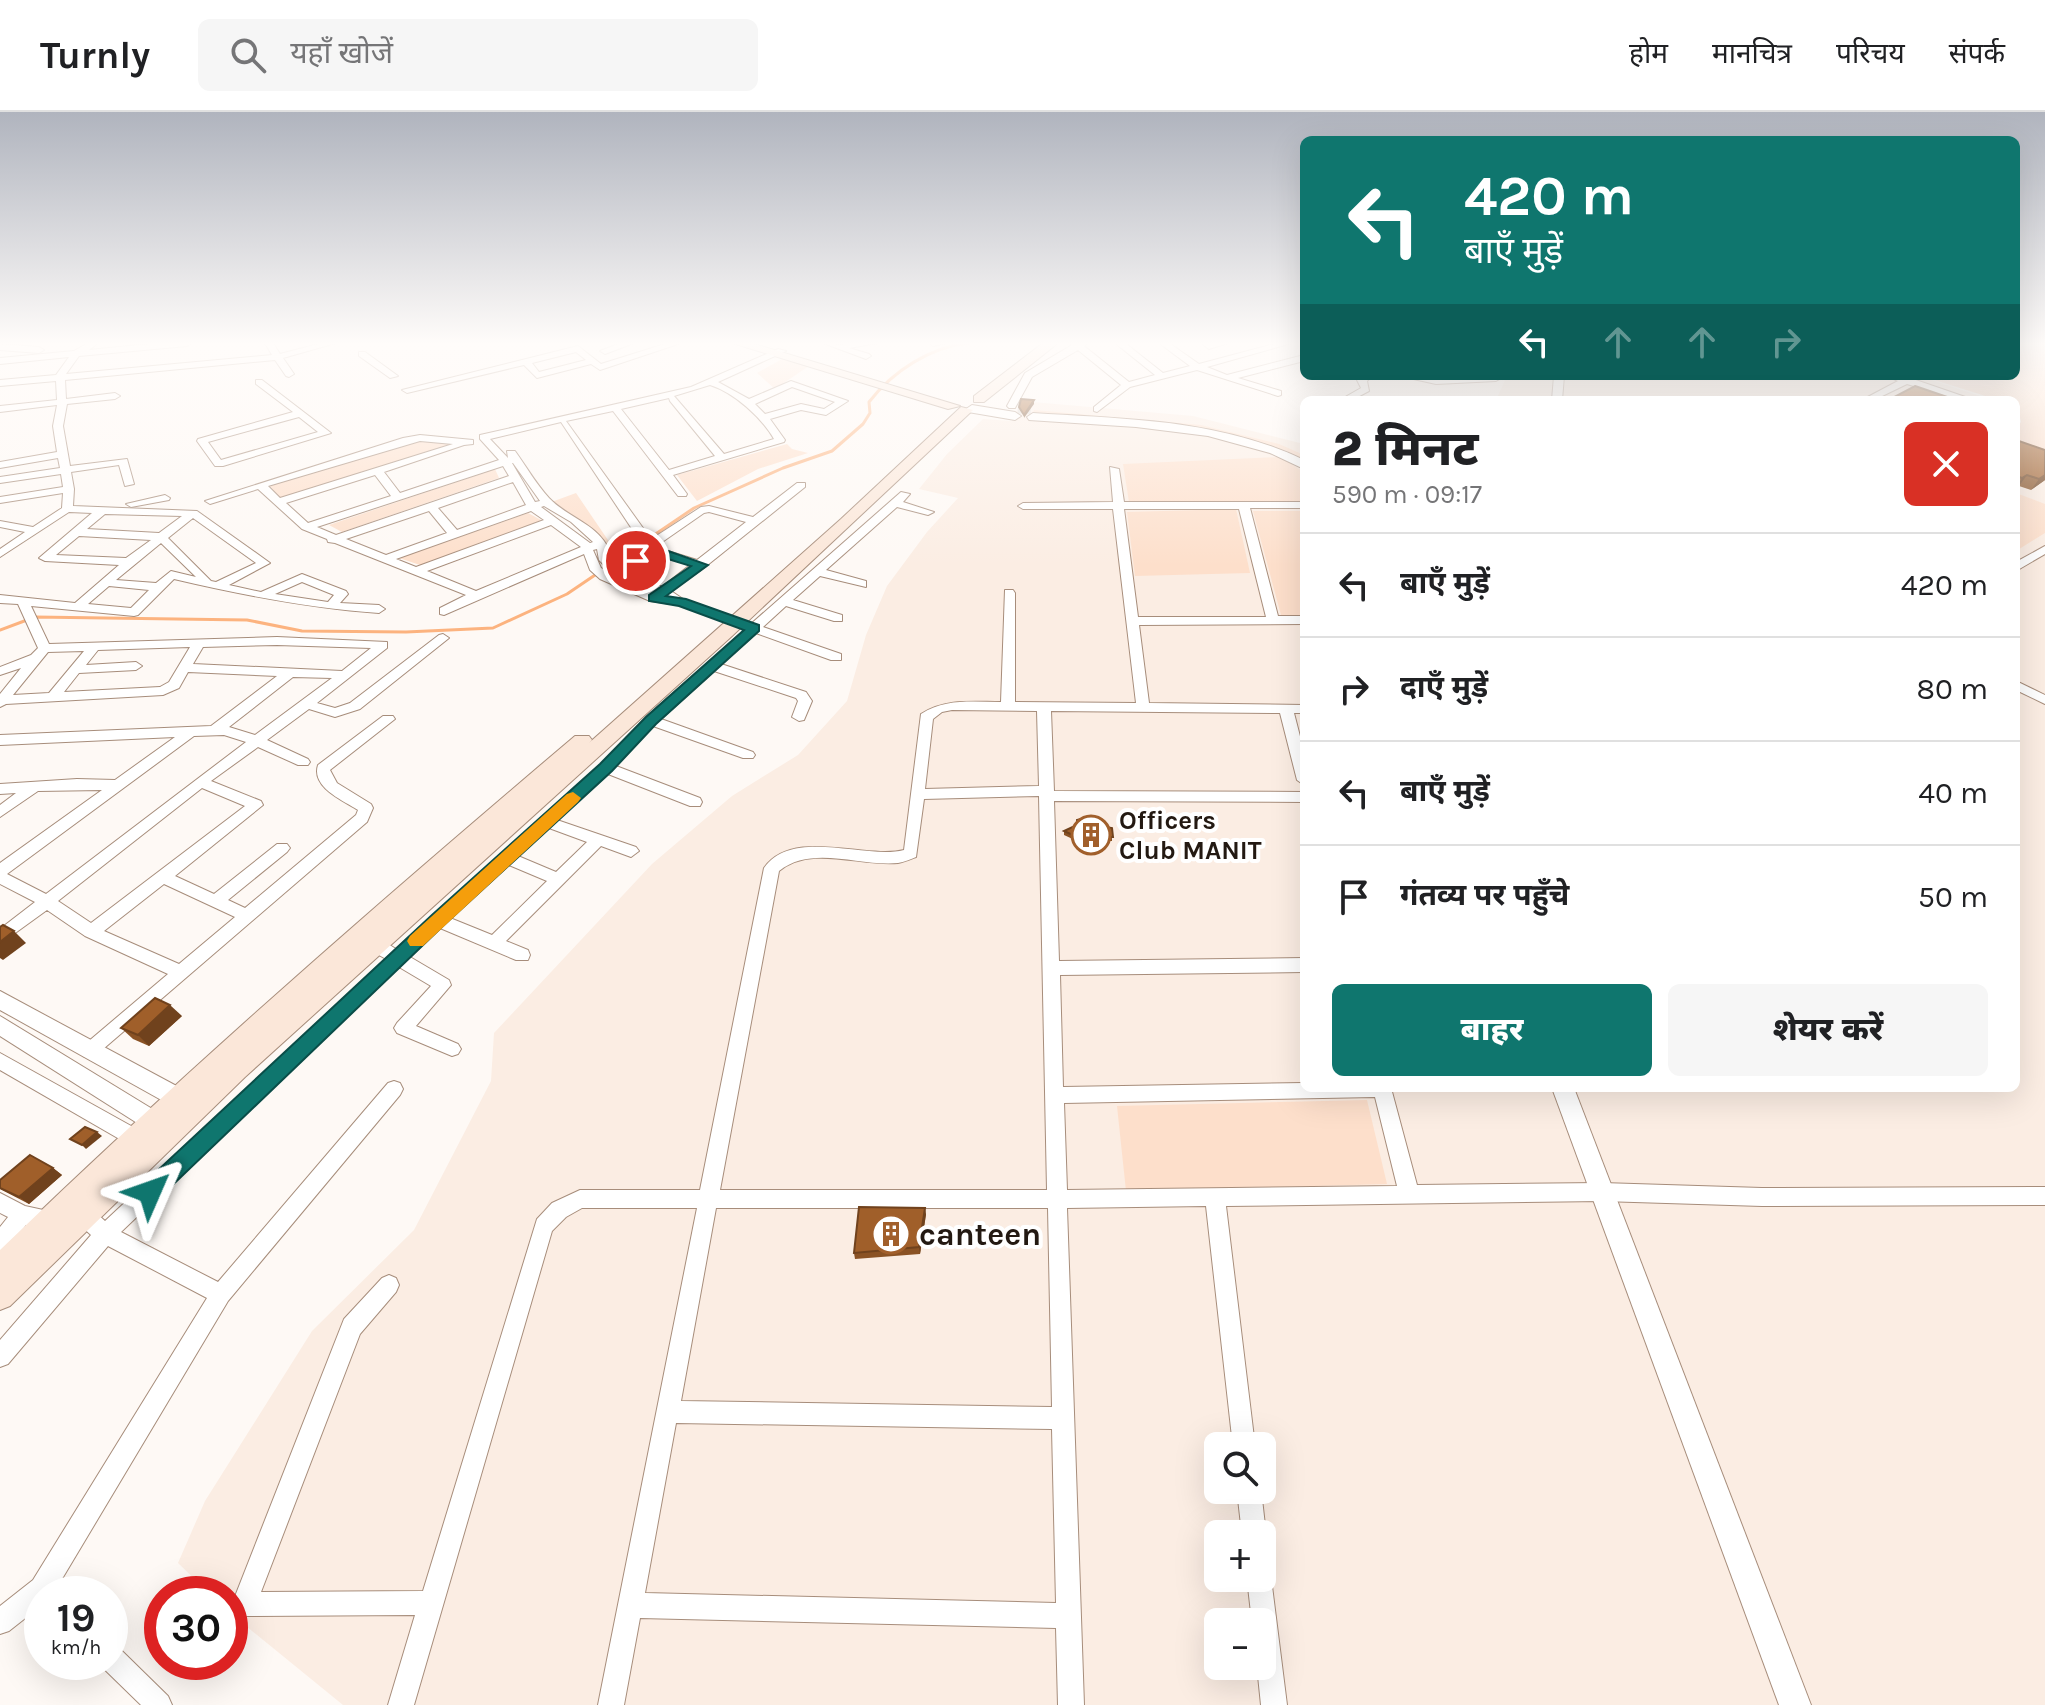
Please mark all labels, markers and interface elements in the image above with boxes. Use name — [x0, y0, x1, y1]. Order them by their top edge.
search box — [198, 19, 758, 91]
text: Turnly — [40, 33, 150, 78]
icon: search — [226, 33, 270, 77]
text: यहाँ खोजें — [290, 35, 393, 71]
text: होम — [1629, 37, 1668, 70]
text: मानचित्र — [1712, 37, 1792, 70]
text: परिचय — [1836, 37, 1905, 70]
text: संपर्क — [1949, 37, 2005, 70]
text: 420 m — [1464, 163, 1634, 228]
icon: left — [1332, 168, 1436, 272]
text: बाएँ मुड़ें — [1464, 230, 1563, 272]
icon: left — [1512, 320, 1556, 364]
icon: ahead — [1596, 320, 1640, 364]
icon: ahead — [1680, 320, 1724, 364]
icon: right — [1764, 320, 1808, 364]
text: 2 मिनट — [1332, 421, 1479, 477]
button: close — [1904, 422, 1988, 506]
text: 590 m · 09:17 — [1332, 479, 1482, 510]
pin — [602, 527, 670, 595]
icon: arrive — [614, 539, 658, 583]
icon: left — [1332, 563, 1376, 607]
text: बाएँ मुड़ें — [1400, 565, 1490, 601]
text: 420 m — [1901, 567, 1988, 603]
icon: right — [1332, 667, 1376, 711]
text: दाएँ मुड़ें — [1400, 669, 1488, 705]
text: 80 m — [1917, 671, 1988, 707]
icon: left — [1332, 771, 1376, 815]
text: बाएँ मुड़ें — [1400, 773, 1490, 809]
text: 40 m — [1918, 775, 1988, 811]
place label: Officers Club MANIT — [1119, 805, 1262, 866]
building icon: Officers Club MANIT — [1070, 814, 1112, 856]
icon: arrive — [1332, 875, 1376, 919]
text: गंतव्य पर पहुँचे — [1400, 877, 1569, 913]
text: 50 m — [1918, 879, 1988, 915]
button: बाहर — [1332, 984, 1652, 1076]
button: शेयर करें — [1668, 984, 1988, 1076]
position arrow — [108, 1150, 192, 1234]
building icon: canteen — [870, 1213, 912, 1255]
place label: canteen — [919, 1216, 1041, 1253]
map controls — [1204, 1432, 1276, 1680]
button: search — [1204, 1432, 1276, 1504]
button: + — [1204, 1520, 1276, 1592]
speed limit sign: 30 — [144, 1576, 248, 1680]
text: 19 — [57, 1594, 95, 1641]
button: − — [1204, 1608, 1276, 1680]
text: km/h — [51, 1636, 101, 1659]

